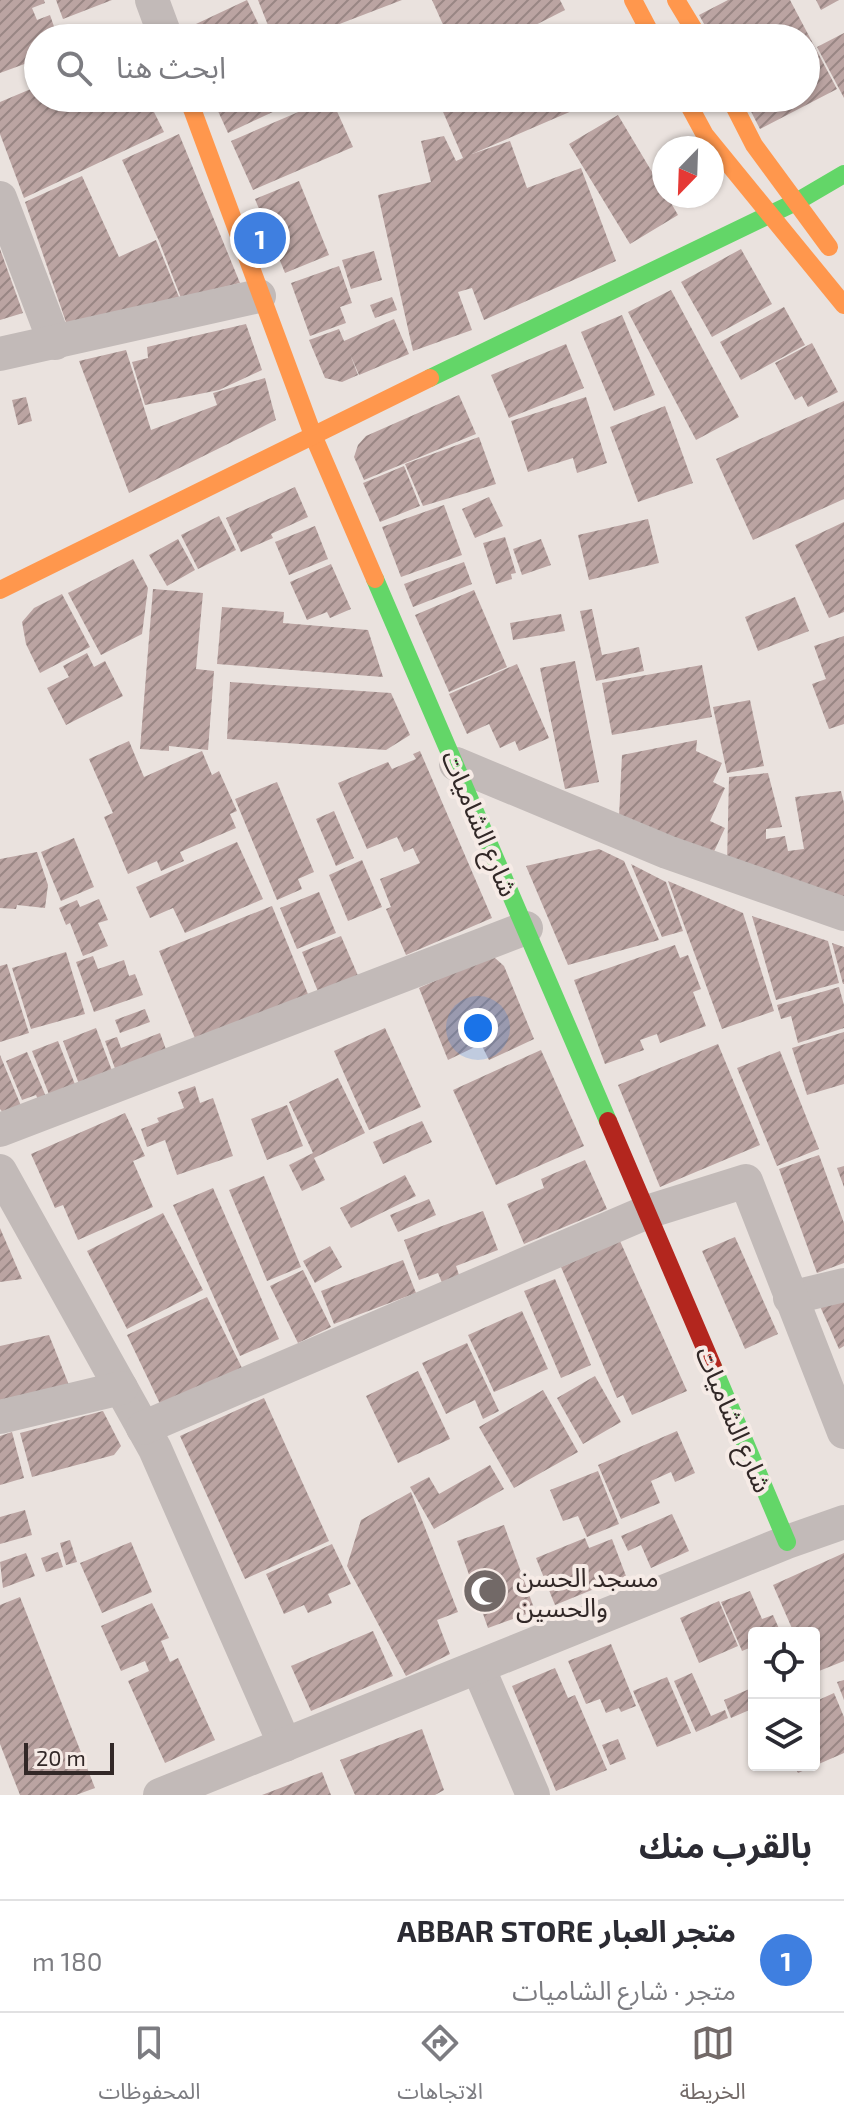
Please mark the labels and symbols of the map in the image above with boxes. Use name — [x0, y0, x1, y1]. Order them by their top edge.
north arrow — [652, 136, 724, 208]
pin: 1 — [234, 208, 286, 268]
street label: شارع الشاميات — [432, 745, 526, 903]
your location — [458, 1008, 498, 1048]
street label: شارع الشاميات — [686, 1341, 780, 1499]
place label: مسجد الحسن والحسين — [516, 1561, 659, 1623]
mosque icon: مسجد الحسن والحسين — [461, 1567, 509, 1615]
scale bar — [24, 1739, 114, 1775]

